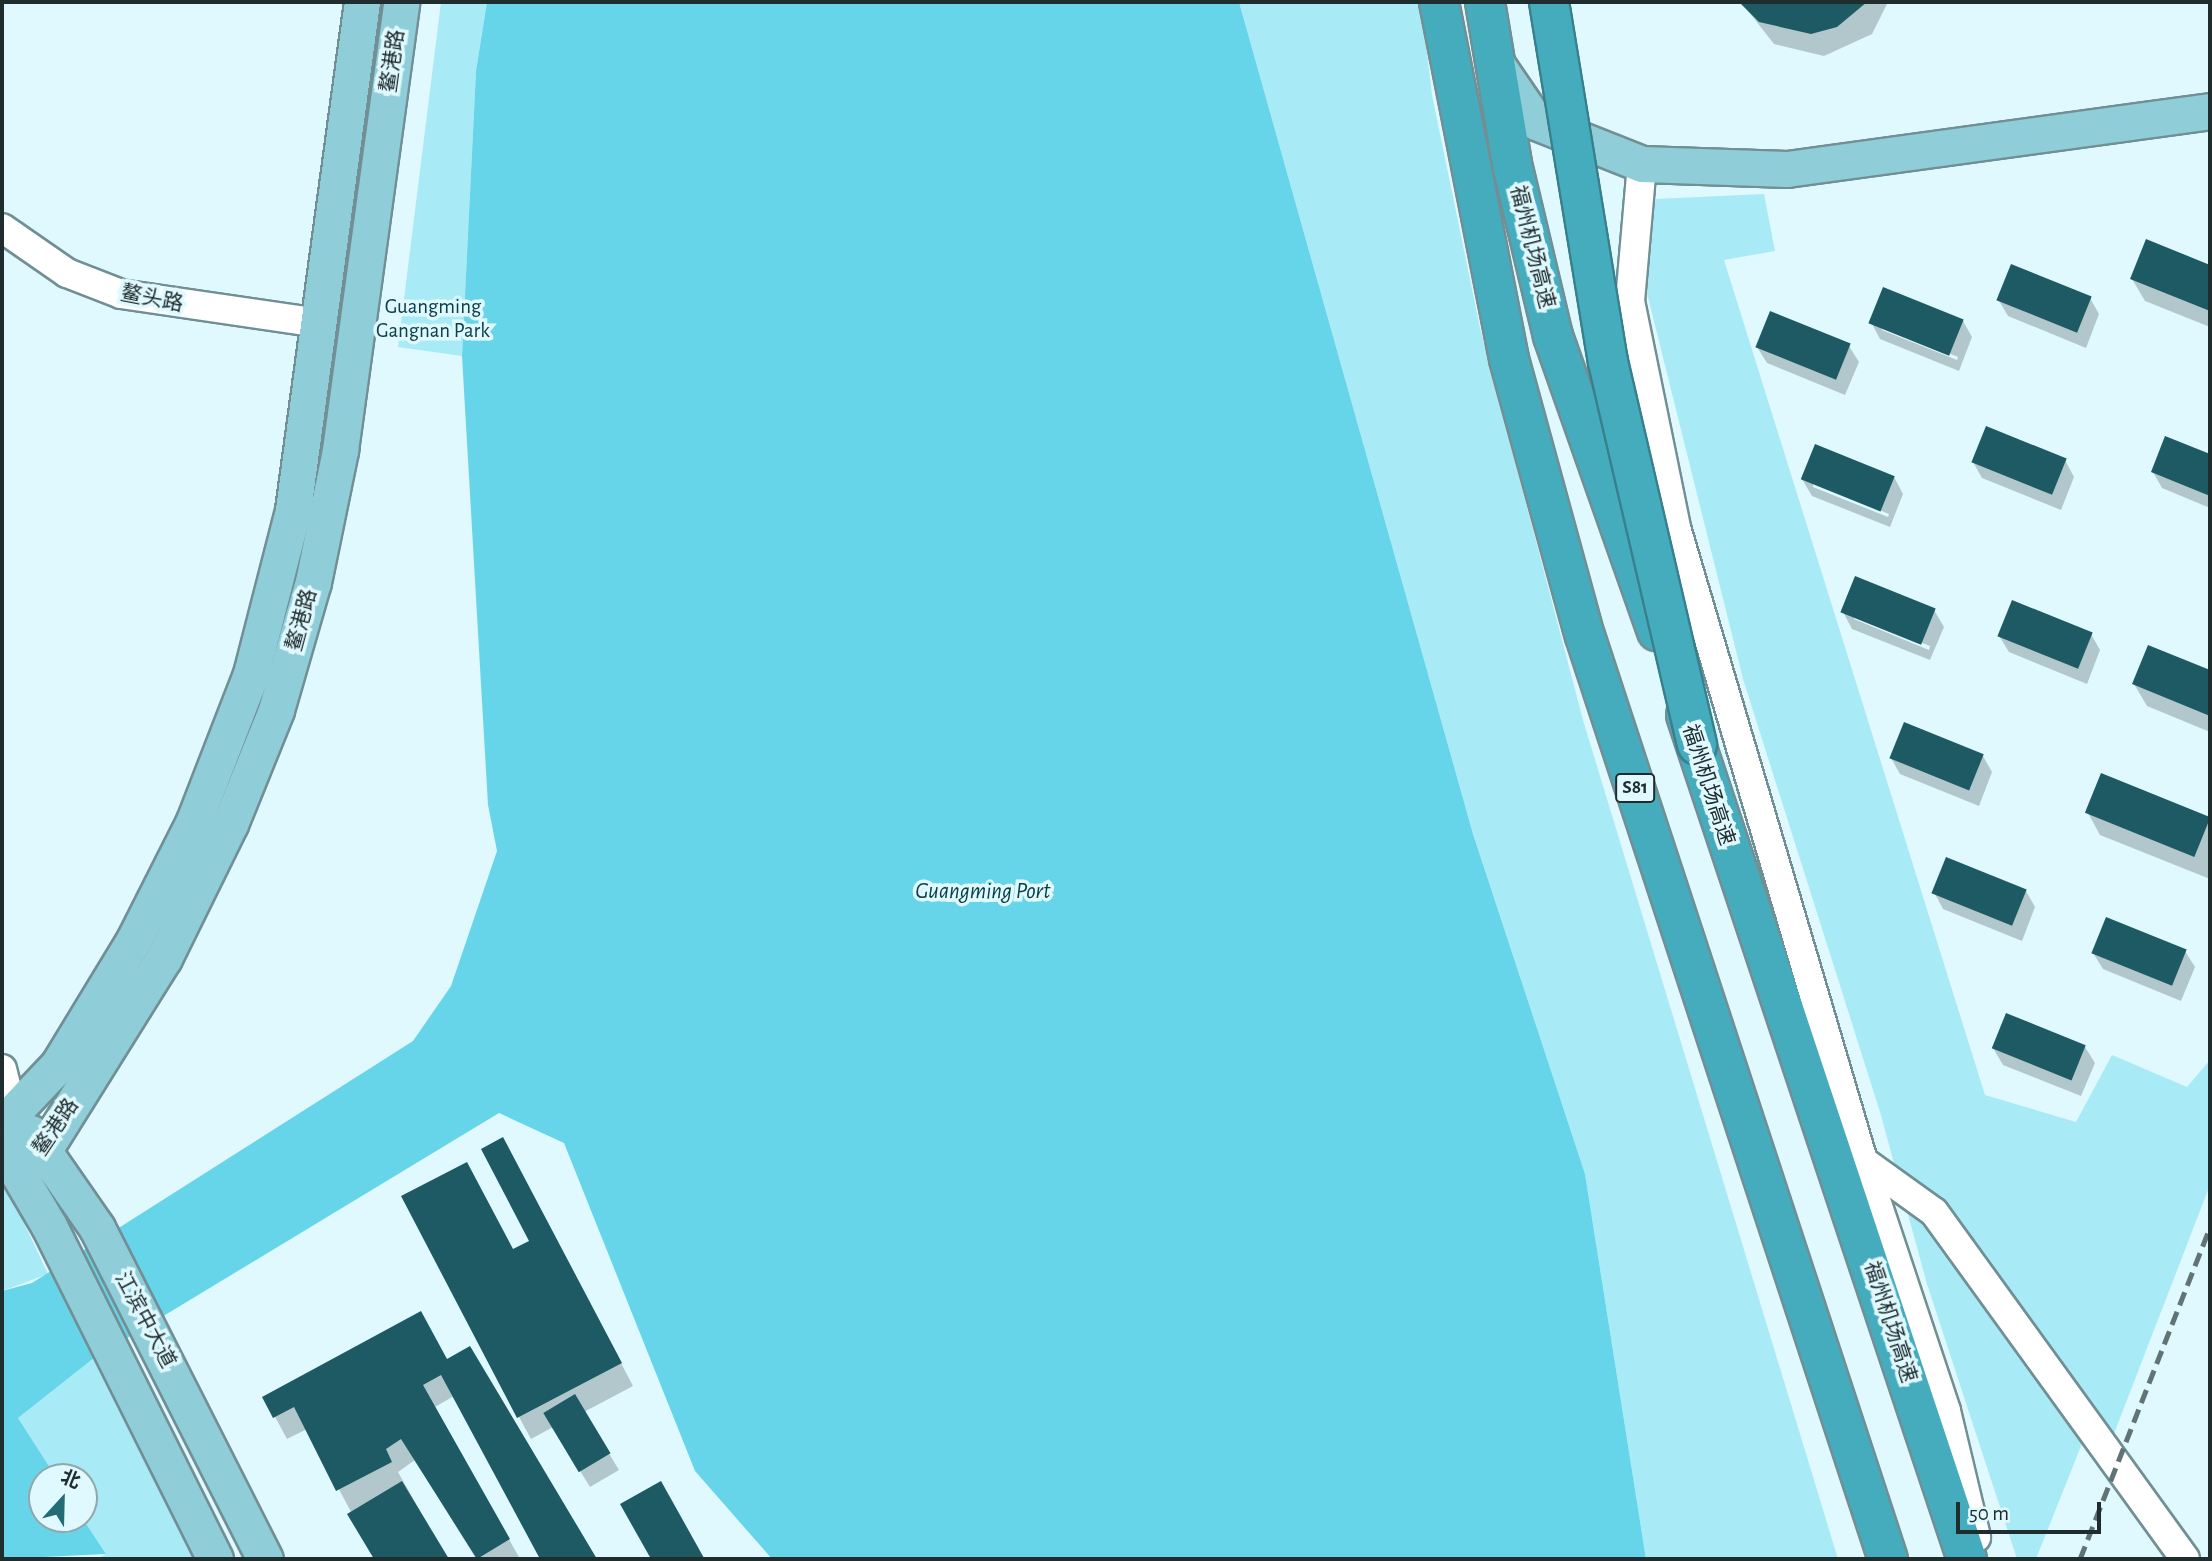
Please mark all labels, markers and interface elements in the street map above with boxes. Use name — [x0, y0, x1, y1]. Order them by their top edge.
street label: 鳌港路 — [376, 28, 410, 94]
street label: 福州机场高速 — [1505, 183, 1559, 311]
street label: 鳌头路 — [119, 281, 185, 317]
park label: Guangming Gangnan Park — [376, 294, 490, 344]
street label: 鳌港路 — [282, 586, 322, 654]
street label: 福州机场高速 — [1677, 721, 1739, 849]
road number: S81 — [1614, 772, 1656, 804]
water label: Guangming Port — [915, 878, 1051, 906]
street label: 鳌港路 — [28, 1094, 84, 1160]
street label: 福州机场高速 — [1859, 1258, 1921, 1386]
street label: 江滨中大道 — [109, 1268, 181, 1372]
north arrow — [28, 1463, 98, 1533]
text: 北 — [58, 1468, 83, 1492]
scale bar — [1960, 1488, 2105, 1532]
text: 50 m — [1969, 1503, 2009, 1524]

